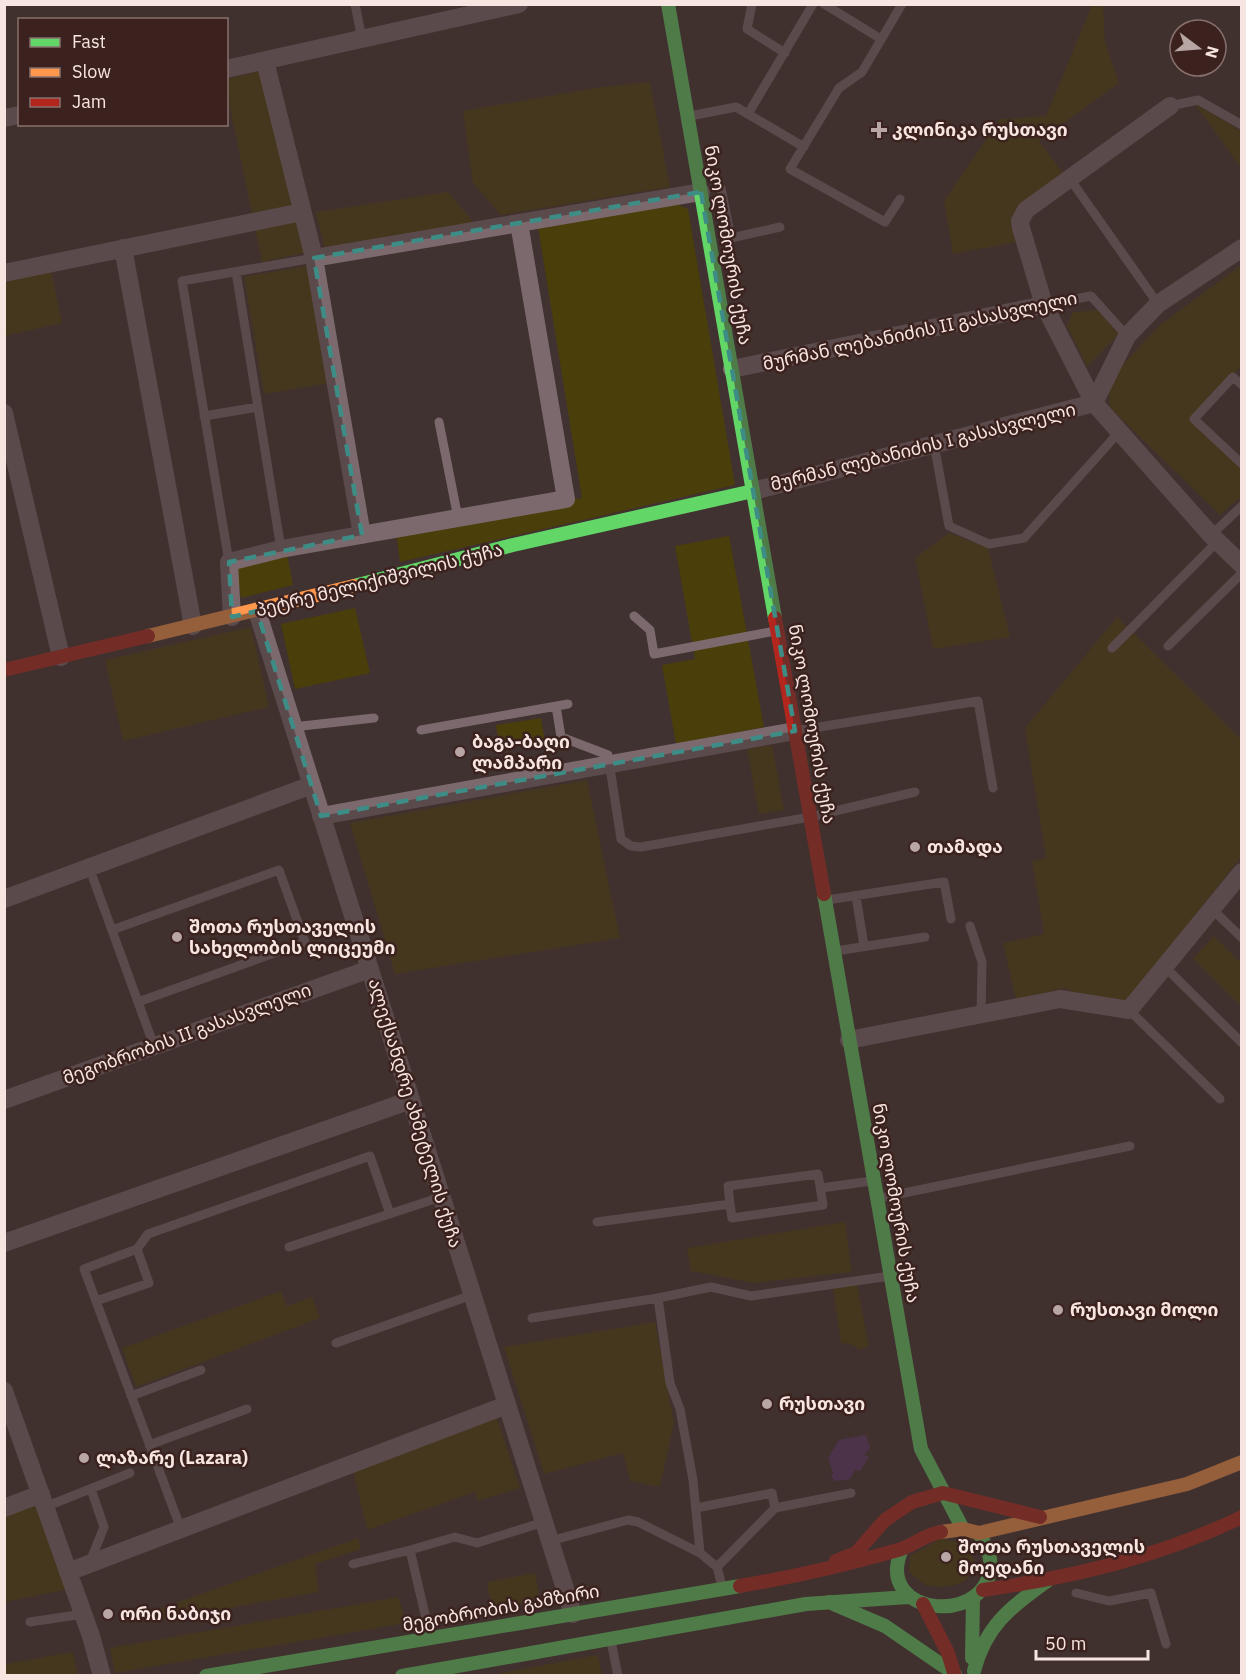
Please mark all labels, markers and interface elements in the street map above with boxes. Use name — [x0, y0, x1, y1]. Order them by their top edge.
legend — [18, 18, 228, 126]
north arrow — [1168, 18, 1228, 78]
text: Fast — [72, 30, 106, 53]
text: N — [1201, 44, 1224, 60]
text: Slow — [72, 60, 111, 83]
text: Jam — [72, 90, 107, 113]
place label: კლინიკა რუსთავი — [892, 118, 1068, 141]
marker: კლინიკა რუსთავი — [870, 121, 888, 139]
street label: ნიკო ლომოურის ქუჩა — [700, 143, 757, 346]
street label: მურმან ლებანიძის II გასასვლელი — [761, 286, 1079, 375]
street label: მურმან ლებანიძის I გასასვლელი — [768, 397, 1078, 496]
street label: პეტრე მელიქიშვილის ქუჩა — [253, 538, 505, 621]
street label: ნიკო ლომოურის ქუჩა — [784, 622, 841, 825]
place label: ბაგა-ბაღი ლამპარი — [472, 730, 570, 774]
marker: ბაგა-ბაღი ლამპარი — [453, 745, 467, 759]
place label: თამადა — [927, 835, 1003, 858]
marker: თამადა — [908, 840, 922, 854]
place label: შოთა რუსთაველის სახელობის ლიცეუმი — [189, 915, 395, 959]
marker: შოთა რუსთაველის სახელობის ლიცეუმი — [170, 930, 184, 944]
street label: ალექსანდრე ახმეტელის ქუჩა — [363, 975, 467, 1250]
street label: მეგობრობის II გასასვლელი — [60, 978, 314, 1089]
street label: ნიკო ლომოურის ქუჩა — [868, 1101, 925, 1304]
place label: რუსთავი მოლი — [1070, 1298, 1219, 1321]
marker: რუსთავი მოლი — [1051, 1303, 1065, 1317]
place label: რუსთავი — [779, 1392, 865, 1415]
marker: რუსთავი — [760, 1397, 774, 1411]
place label: ლაზარე (Lazara) — [96, 1446, 248, 1469]
marker: ლაზარე (Lazara) — [77, 1451, 91, 1465]
place label: შოთა რუსთაველის მოედანი — [958, 1535, 1145, 1579]
marker: შოთა რუსთაველის მოედანი — [939, 1550, 953, 1564]
street label: მეგობრობის გამზირი — [401, 1579, 601, 1636]
place label: ორი ნაბიჯი — [120, 1602, 231, 1625]
marker: ორი ნაბიჯი — [101, 1607, 115, 1621]
scale bar — [1036, 1623, 1148, 1661]
text: 50 m — [1045, 1632, 1087, 1655]

